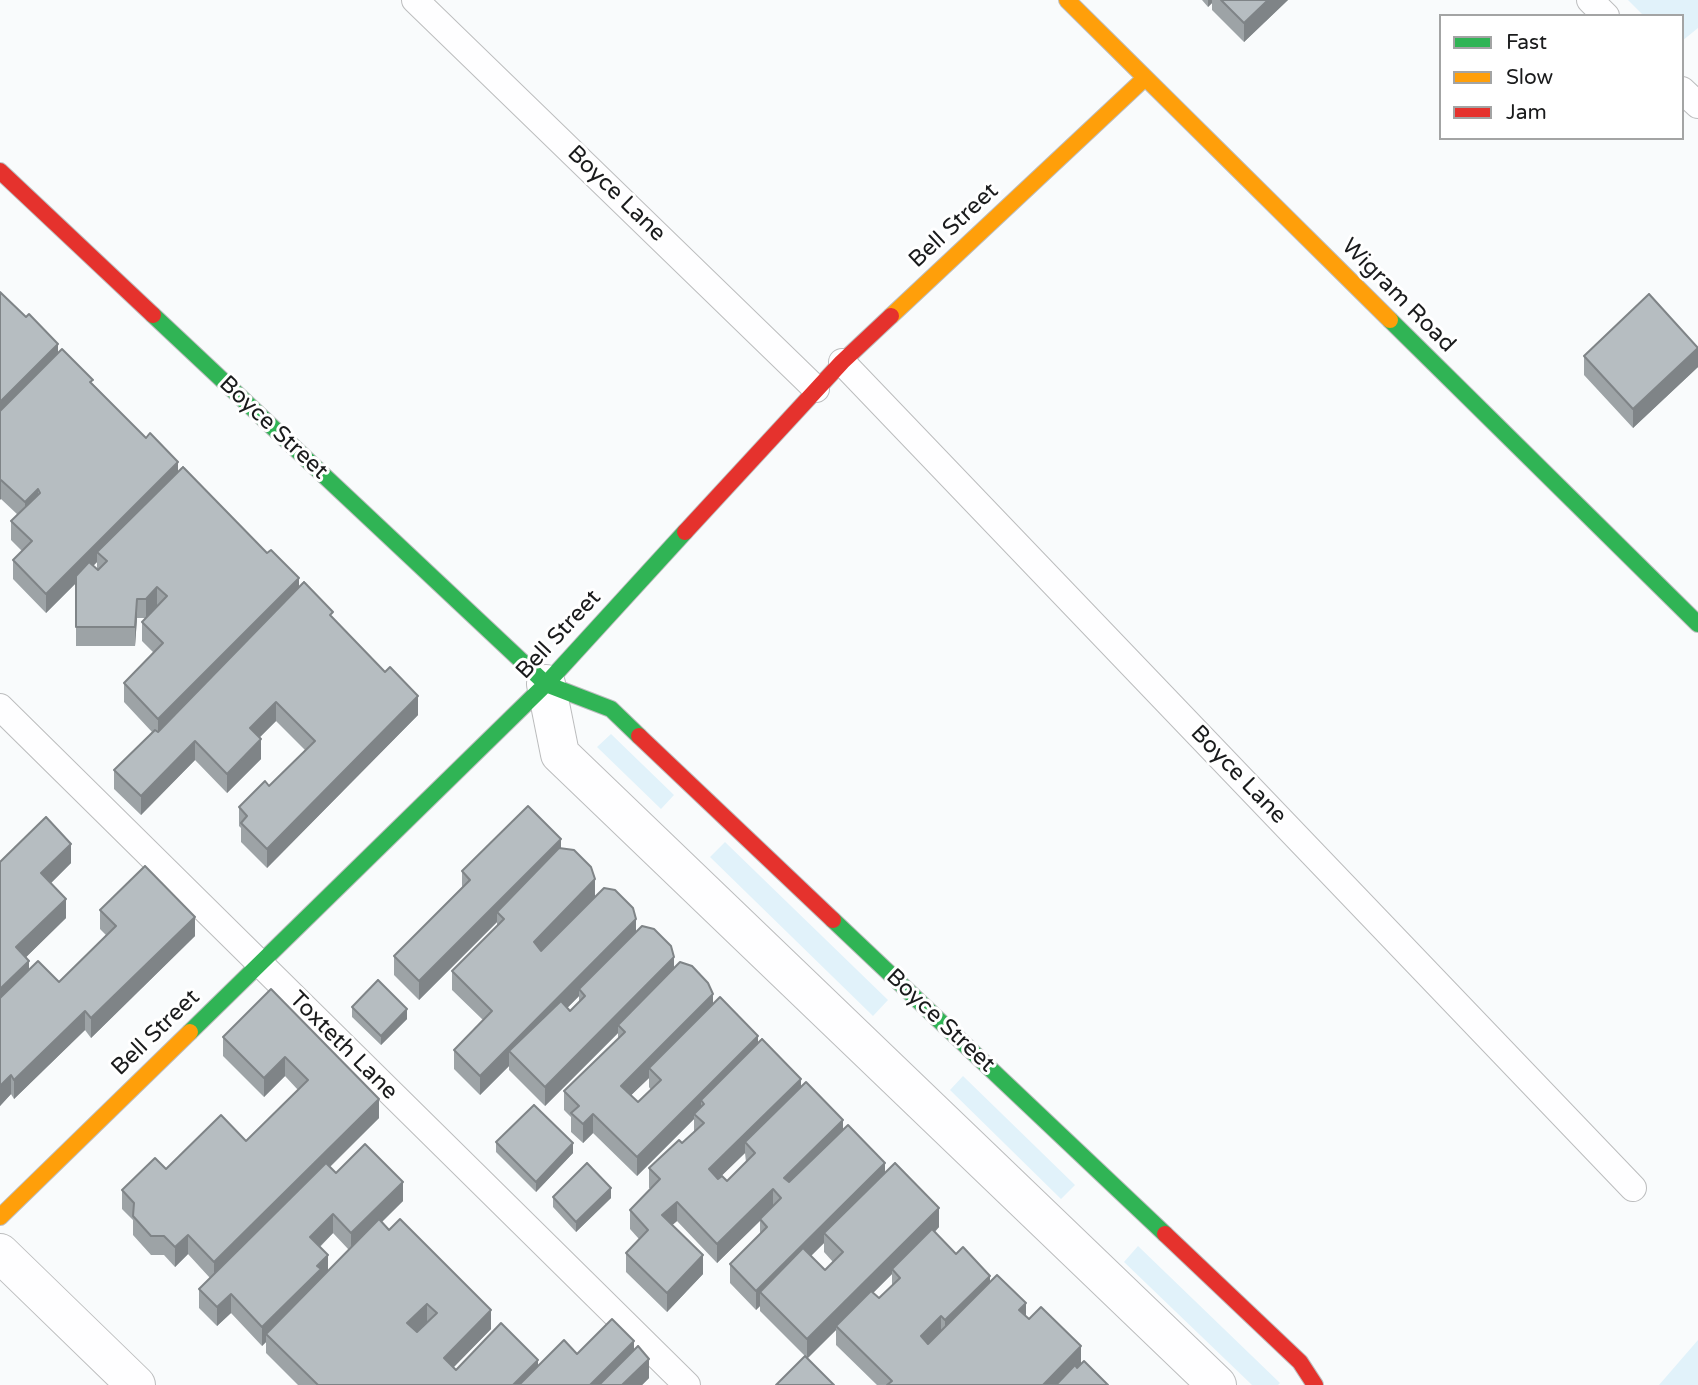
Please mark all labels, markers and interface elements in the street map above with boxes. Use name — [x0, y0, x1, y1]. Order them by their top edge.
legend — [1439, 14, 1684, 140]
text: Fast — [1506, 30, 1547, 55]
text: Slow — [1506, 65, 1553, 90]
text: Jam — [1506, 100, 1547, 125]
street label: Boyce Lane — [561, 140, 671, 248]
street label: Bell Street — [904, 178, 1004, 274]
street label: Wigram Road — [1335, 233, 1461, 359]
street label: Boyce Street — [213, 371, 333, 485]
street label: Bell Street — [511, 585, 607, 685]
street label: Boyce Lane — [1184, 720, 1292, 830]
street label: Boyce Street — [880, 964, 1000, 1078]
street label: Bell Street — [106, 984, 206, 1082]
street label: Toxteth Lane — [283, 986, 403, 1106]

